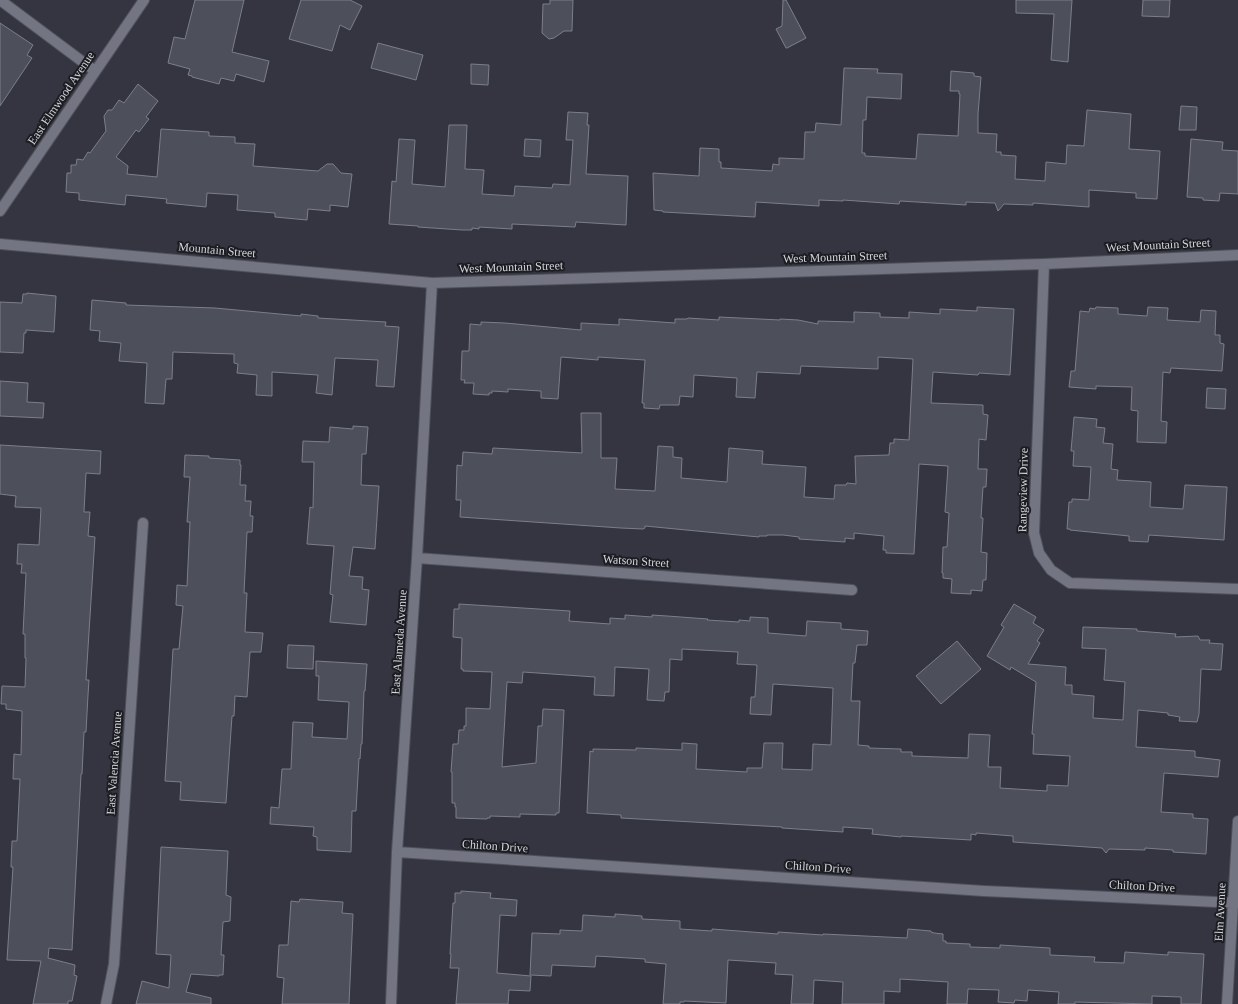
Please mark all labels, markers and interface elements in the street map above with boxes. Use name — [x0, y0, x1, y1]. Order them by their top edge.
street label: East Elmwood Avenue — [25, 49, 97, 147]
street label: West Mountain Street — [1106, 235, 1211, 255]
street label: Mountain Street — [178, 240, 257, 260]
street label: West Mountain Street — [783, 248, 888, 266]
street label: West Mountain Street — [459, 258, 564, 276]
street label: Rangeview Drive — [1015, 448, 1031, 532]
street label: Watson Street — [602, 552, 670, 570]
street label: East Alameda Avenue — [388, 589, 410, 695]
street label: East Valencia Avenue — [103, 711, 125, 815]
street label: Chilton Drive — [461, 837, 529, 855]
street label: Chilton Drive — [784, 858, 852, 876]
street label: Chilton Drive — [1109, 877, 1175, 895]
street label: Elm Avenue — [1211, 882, 1229, 942]

